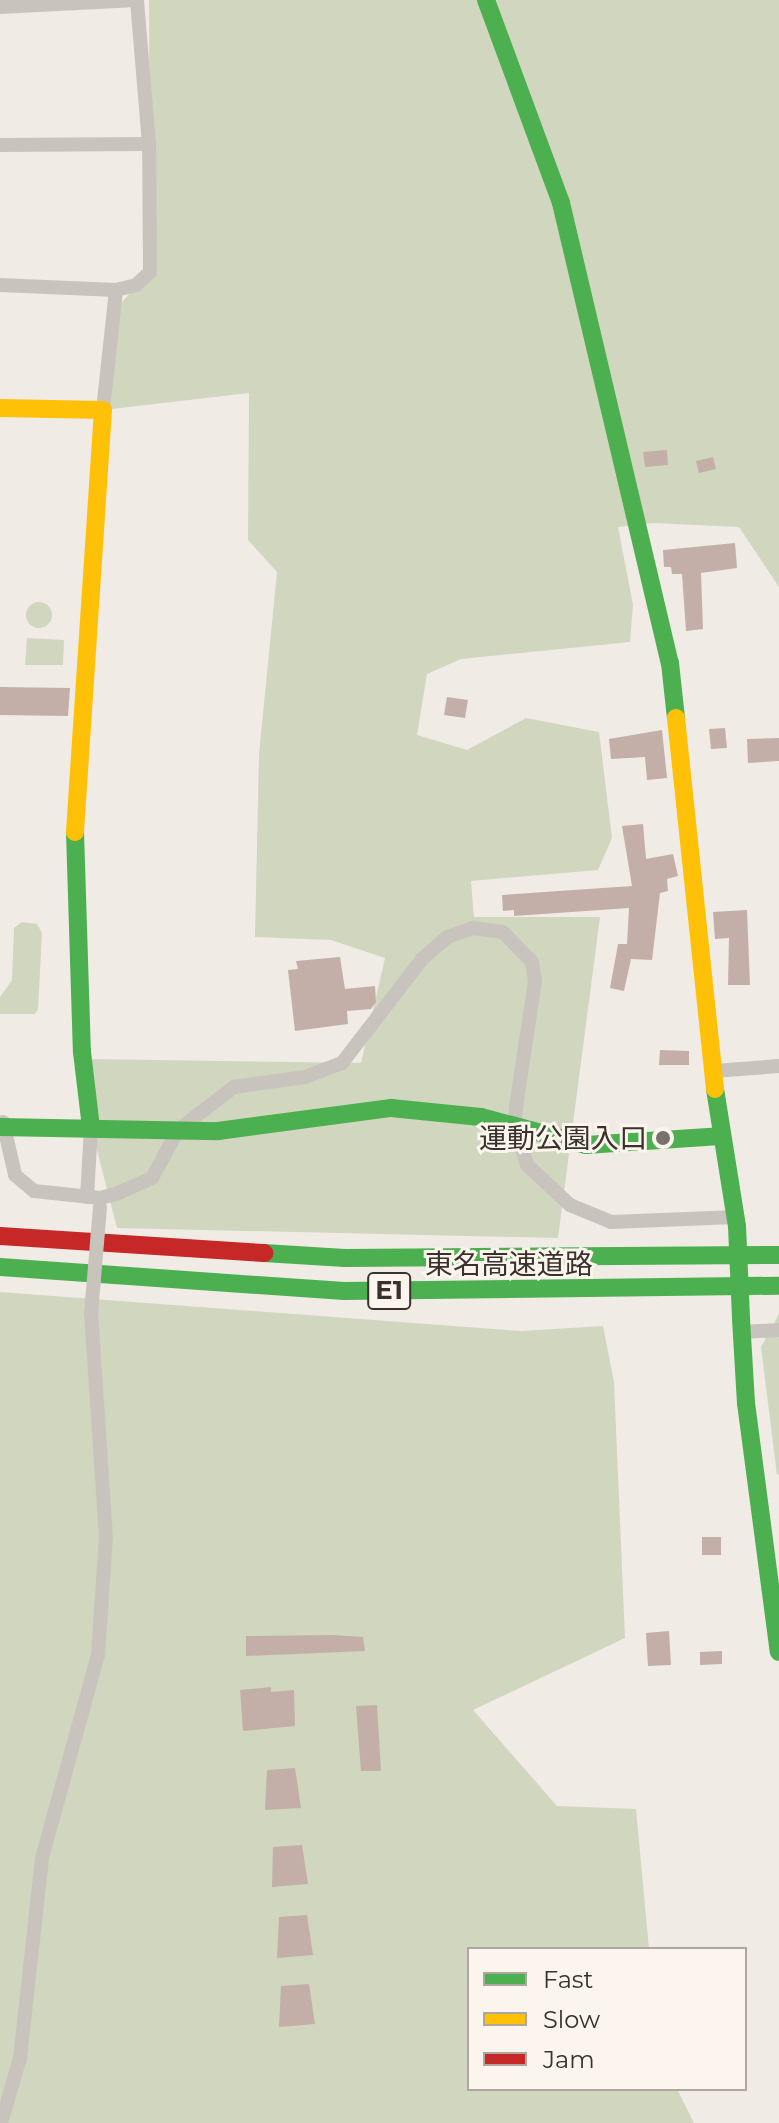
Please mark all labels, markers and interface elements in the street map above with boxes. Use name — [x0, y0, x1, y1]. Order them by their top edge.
place label: 運動公園入口 — [479, 1121, 647, 1155]
marker: 運動公園入口 — [654, 1129, 672, 1147]
street label: 東名高速道路 — [425, 1247, 593, 1281]
road number: E1 — [367, 1269, 411, 1313]
legend — [467, 1947, 747, 2091]
text: Fast — [543, 1965, 593, 1994]
text: Slow — [543, 2005, 600, 2034]
text: Jam — [543, 2045, 595, 2074]

